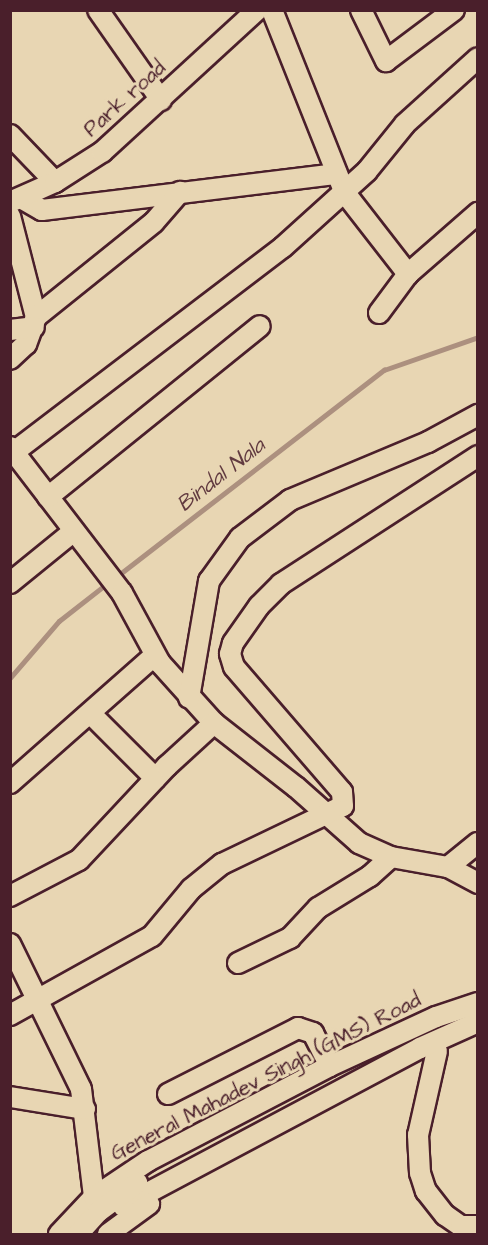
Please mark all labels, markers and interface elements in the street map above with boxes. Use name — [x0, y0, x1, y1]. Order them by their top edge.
street label: Park road — [79, 56, 171, 142]
water label: Bindal Nala — [172, 432, 270, 518]
street label: General Mahadev Singh (GMS) Road — [107, 988, 425, 1166]

